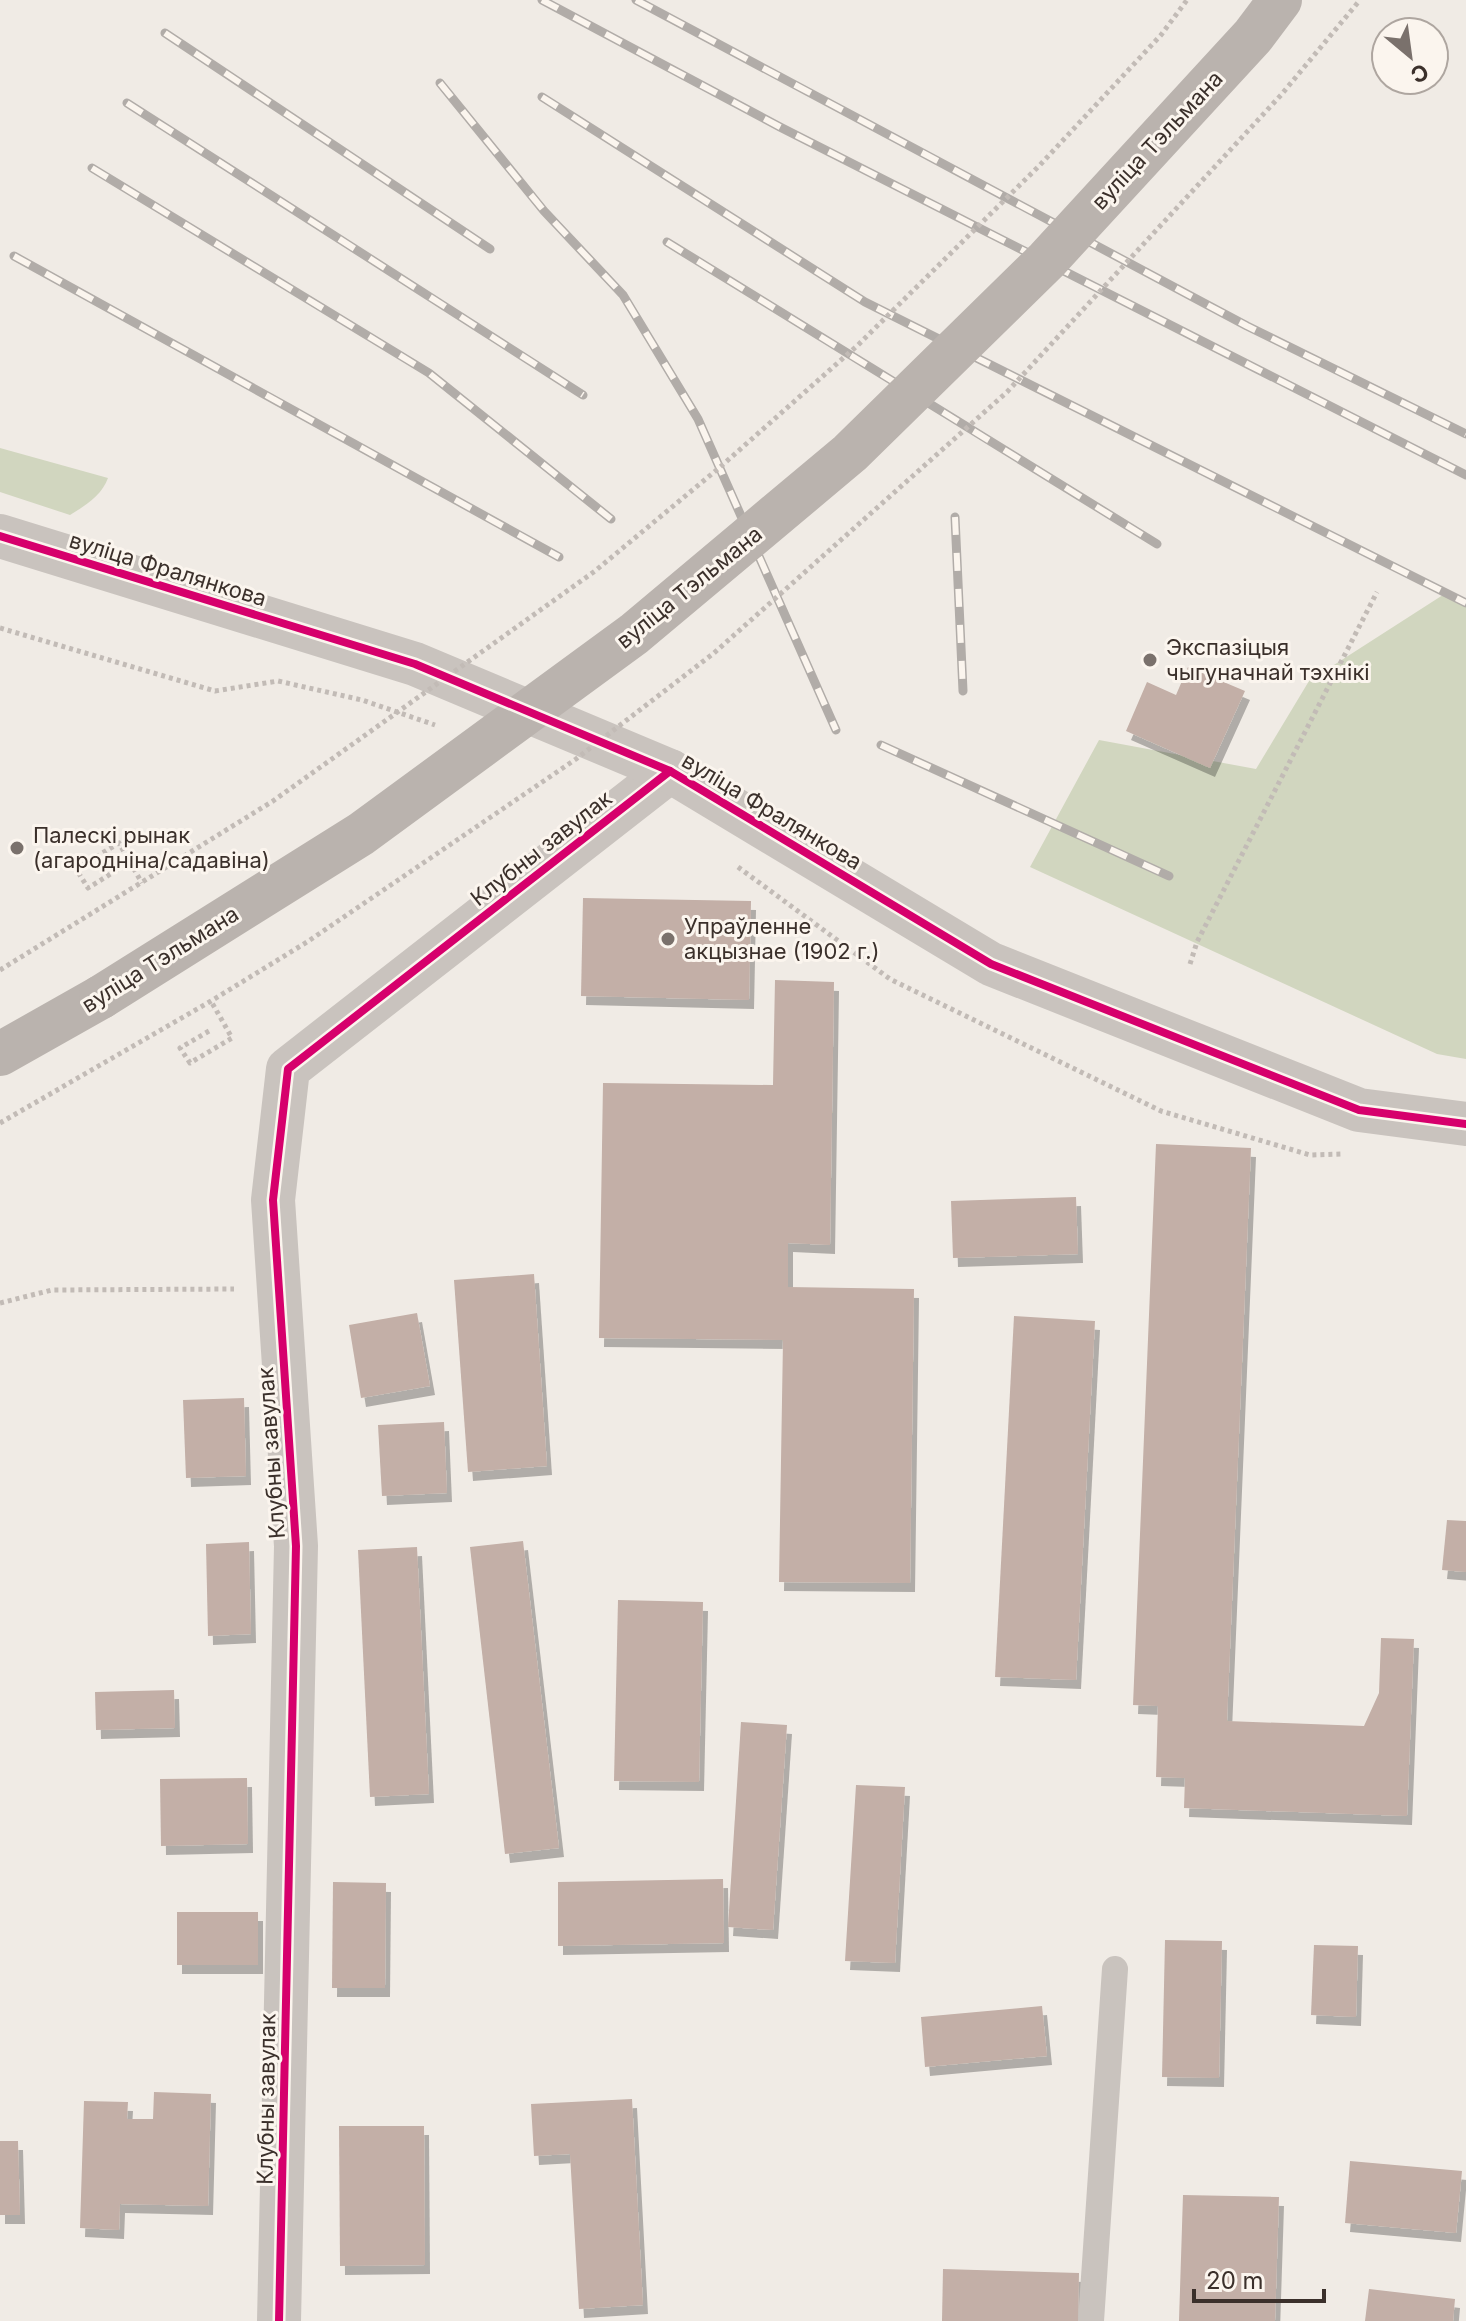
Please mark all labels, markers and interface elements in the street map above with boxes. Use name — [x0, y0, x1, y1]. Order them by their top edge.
north arrow — [1370, 16, 1450, 96]
text: С — [1406, 58, 1433, 89]
street label: вуліца Тэльмана — [1086, 65, 1228, 215]
street label: вуліца Тэльмана — [611, 520, 767, 654]
street label: вуліца Фралянкова — [66, 527, 270, 611]
place label: Экспазіцыя чыгуначнай тэхнікі — [1166, 634, 1370, 685]
marker: Экспазіцыя чыгуначнай тэхнікі — [1141, 651, 1159, 669]
street label: вуліца Фралянкова — [677, 747, 867, 875]
street label: Клубны завулак — [465, 785, 617, 911]
place label: Палескі рынак (агародніна/садавіна) — [33, 822, 270, 873]
marker: Палескі рынак (агародніна/садавіна) — [8, 839, 26, 857]
street label: вуліца Тэльмана — [77, 900, 243, 1018]
place label: Упраўленне акцызнае (1902 г.) — [684, 913, 880, 964]
marker: Упраўленне акцызнае (1902 г.) — [659, 930, 677, 948]
street label: Клубны завулак — [252, 1366, 290, 1540]
street label: Клубны завулак — [252, 2013, 280, 2185]
scale bar — [1194, 2253, 1324, 2303]
text: 20 m — [1206, 2266, 1264, 2295]

